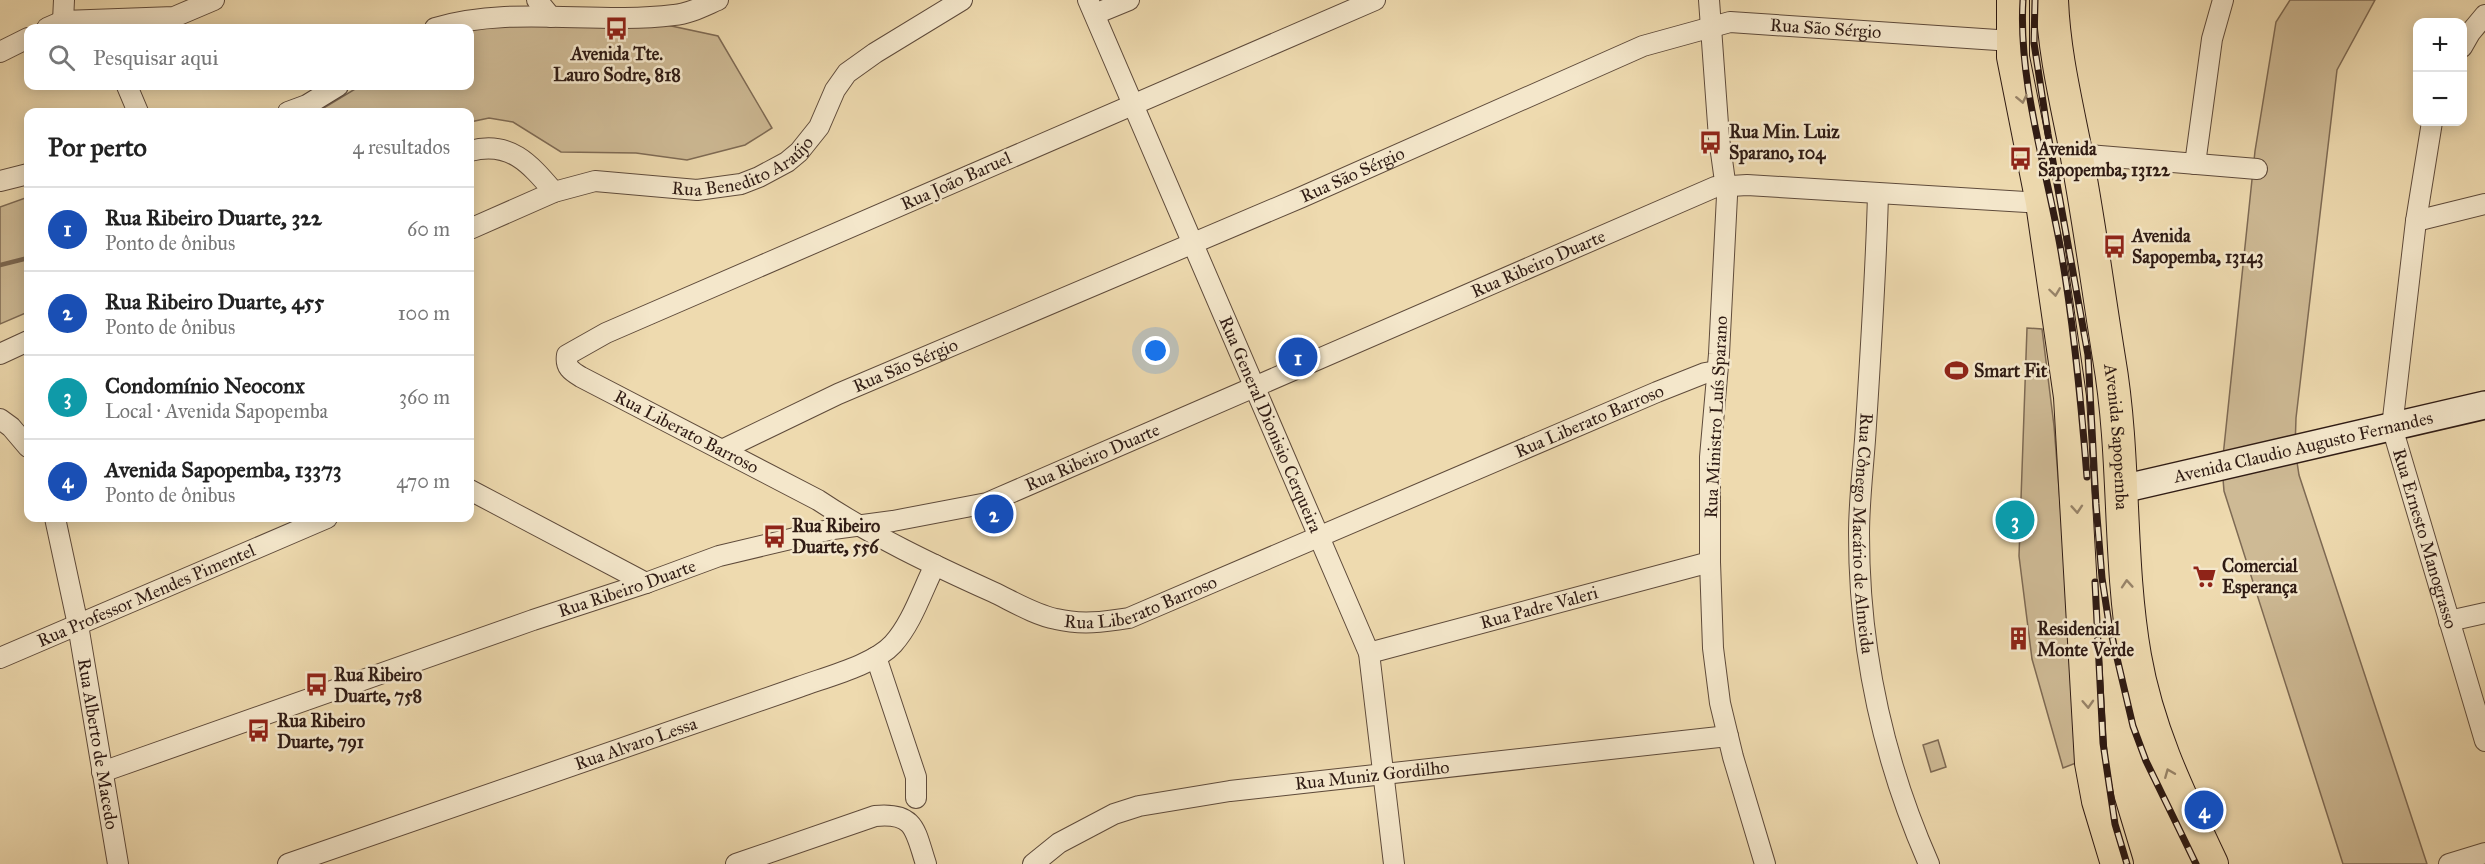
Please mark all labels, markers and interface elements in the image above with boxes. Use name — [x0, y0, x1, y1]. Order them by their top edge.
street label: Rua São Sérgio — [1769, 14, 1882, 43]
bus stop icon: Avenida Tte. Lauro Sodre, 818 — [604, 15, 630, 41]
map controls — [2413, 18, 2467, 126]
button: + — [2413, 18, 2467, 72]
search box — [24, 24, 474, 90]
icon: search — [45, 41, 78, 74]
place label: Avenida Tte. Lauro Sodre, 818 — [553, 43, 681, 86]
text: Pesquisar aqui — [93, 44, 218, 71]
button: − — [2413, 72, 2467, 126]
one-way arrow — [2015, 94, 2028, 104]
place label: Rua Min. Luiz Sparano, 104 — [1729, 121, 1840, 165]
bus stop icon: Rua Min. Luiz Sparano, 104 — [1698, 129, 1724, 155]
text: Por perto — [48, 131, 147, 163]
street label: Rua Benedito Araújo — [671, 132, 818, 201]
text: 4 resultados — [352, 135, 450, 159]
place label: Avenida Sapopemba, 13122 — [2037, 138, 2171, 182]
street label: Rua São Sérgio — [1297, 142, 1408, 207]
bus stop icon: Avenida Sapopemba, 13122 — [2007, 146, 2033, 172]
street label: Rua João Baruel — [897, 147, 1015, 216]
text: Rua Ribeiro Duarte, 322 — [105, 204, 322, 231]
text: 1 — [64, 217, 71, 241]
text: 60 m — [407, 217, 450, 241]
street label: Rua Ribeiro Duarte — [1468, 225, 1609, 303]
place label: Avenida Sapopemba, 13143 — [2131, 225, 2264, 269]
text: Ponto de ônibus — [105, 231, 235, 255]
bus stop icon: Avenida Sapopemba, 13143 — [2101, 233, 2127, 259]
one-way arrow — [2048, 287, 2060, 296]
text: Rua Ribeiro Duarte, 455 — [105, 288, 324, 315]
text: 2 — [63, 301, 72, 325]
text: 100 m — [398, 301, 450, 325]
street label: Rua General Dionisio Cerqueira — [1214, 313, 1327, 536]
text: Ponto de ônibus — [105, 315, 235, 339]
street label: Rua Ministro Luís Sparano — [1700, 315, 1732, 519]
street label: Rua São Sérgio — [850, 333, 961, 397]
pin: 1 — [1278, 334, 1318, 380]
your location — [1141, 336, 1170, 365]
sports icon: Smart Fit — [1943, 358, 1969, 384]
place label: Smart Fit — [1974, 360, 2048, 382]
street label: Avenida Sapopemba — [2099, 361, 2133, 511]
text: Condomínio Neoconx — [105, 372, 305, 399]
street label: Rua Liberato Barroso — [1512, 379, 1667, 463]
text: 3 — [64, 385, 72, 409]
text: 360 m — [399, 385, 450, 409]
street label: Rua Liberato Barroso — [611, 385, 763, 478]
text: Local · Avenida Sapopemba — [105, 399, 328, 423]
street label: Avenida Claudio Augusto Fernandes — [2170, 406, 2435, 488]
street label: Rua Cônego Macário de Almeida — [1848, 412, 1879, 656]
street label: Rua Ribeiro Duarte — [1022, 418, 1163, 496]
street label: Rua Ernesto Manograsso — [2388, 446, 2462, 631]
text: Avenida Sapopemba, 13373 — [105, 456, 342, 483]
text: 4 — [62, 469, 73, 493]
text: 470 m — [396, 469, 450, 493]
text: Ponto de ônibus — [105, 483, 235, 507]
pin: 2 — [974, 492, 1014, 536]
pin: 3 — [1996, 498, 2034, 542]
one-way arrow — [2070, 504, 2083, 513]
place label: Rua Ribeiro Duarte, 556 — [792, 515, 880, 558]
bus stop icon: Rua Ribeiro Duarte, 556 — [761, 523, 787, 549]
street label: Rua Professor Mendes Pimentel — [34, 539, 259, 652]
street label: Rua Ribeiro Duarte — [555, 555, 699, 622]
place label: Comercial Esperança — [2222, 555, 2299, 599]
supermarket icon: Comercial Esperança — [2191, 563, 2217, 589]
street label: Rua Liberato Barroso — [1063, 571, 1220, 633]
one-way arrow — [2120, 579, 2133, 588]
street label: Rua Padre Valeri — [1478, 581, 1600, 634]
place label: Residencial Monte Verde — [2037, 618, 2134, 661]
building icon: Residencial Monte Verde — [2006, 626, 2032, 652]
street label: Rua Alberto de Macedo — [73, 657, 123, 831]
place label: Rua Ribeiro Duarte, 758 — [334, 664, 422, 707]
bus stop icon: Rua Ribeiro Duarte, 758 — [303, 672, 329, 698]
one-way arrow — [2081, 699, 2094, 708]
place label: Rua Ribeiro Duarte, 791 — [277, 710, 365, 754]
street label: Rua Alvaro Lessa — [572, 712, 700, 775]
bus stop icon: Rua Ribeiro Duarte, 791 — [246, 718, 272, 744]
street label: Rua Muniz Gordilho — [1294, 756, 1451, 795]
one-way arrow — [2164, 768, 2176, 779]
pin: 4 — [2184, 788, 2224, 832]

